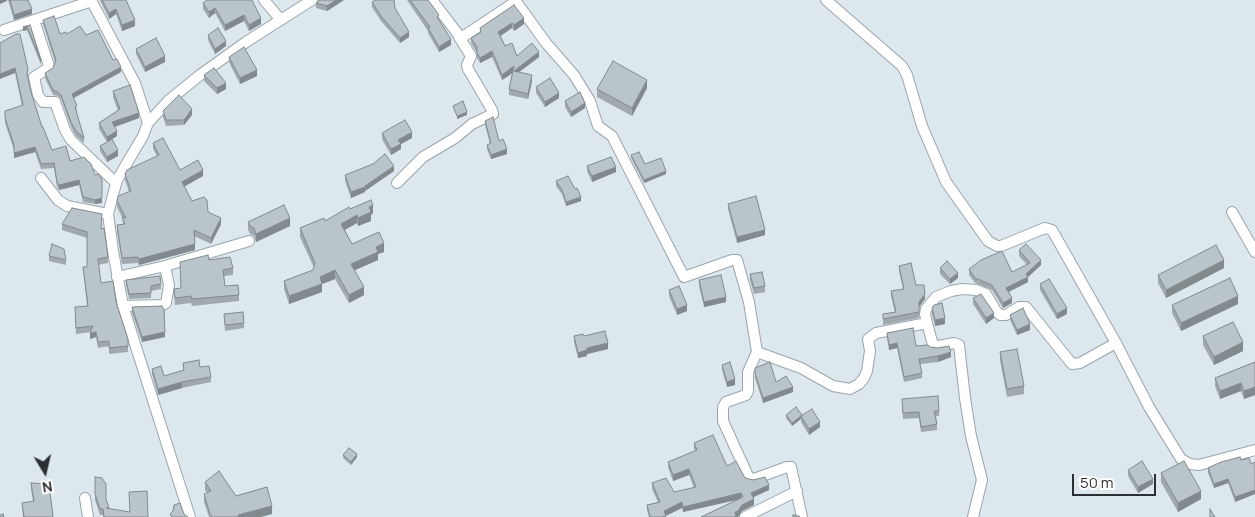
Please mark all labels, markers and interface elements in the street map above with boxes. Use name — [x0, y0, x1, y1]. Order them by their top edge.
north arrow — [20, 447, 70, 497]
scale bar — [1075, 464, 1159, 496]
text: 50 m — [1080, 472, 1114, 493]
text: N — [41, 477, 54, 497]

